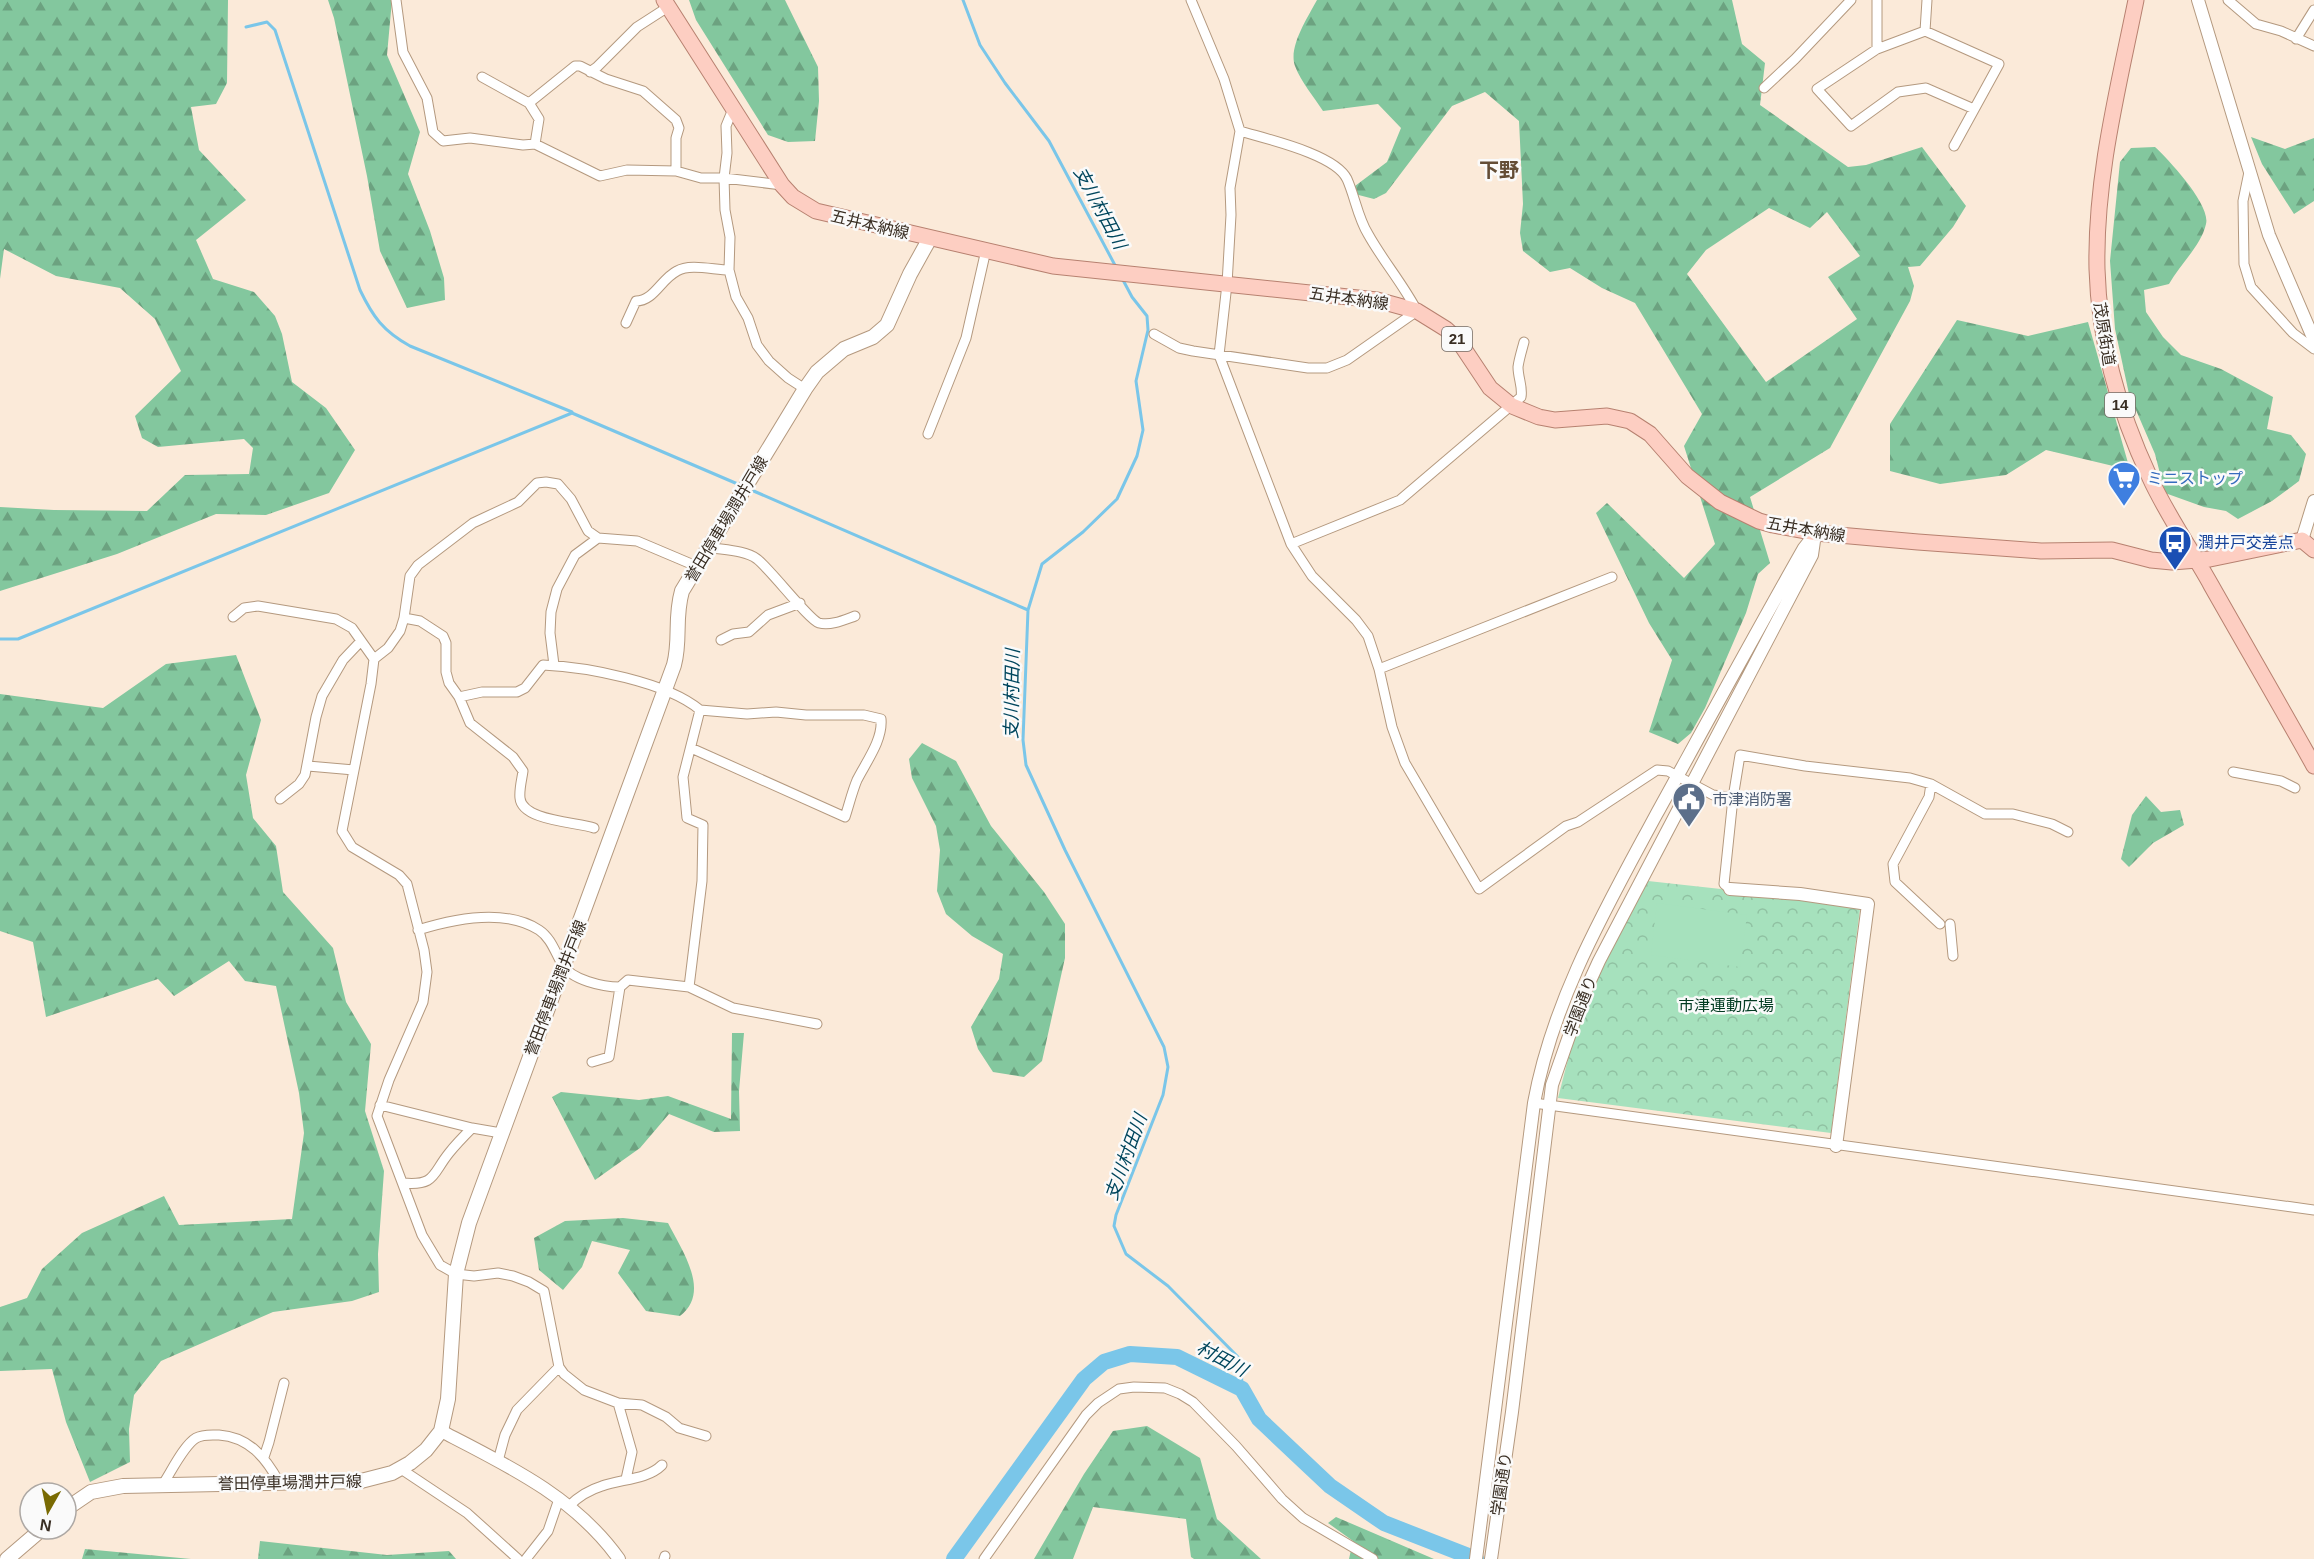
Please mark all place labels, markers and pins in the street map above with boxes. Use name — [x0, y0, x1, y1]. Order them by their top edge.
supermarket icon: ミニストップ — [2106, 460, 2142, 507]
place label: ミニストップ — [2147, 470, 2243, 487]
bus stop icon: 潤井戸交差点 — [2157, 524, 2193, 571]
place label: 潤井戸交差点 — [2198, 534, 2294, 551]
public building icon: 市津消防署 — [1671, 781, 1707, 828]
place label: 市津消防署 — [1712, 791, 1792, 808]

